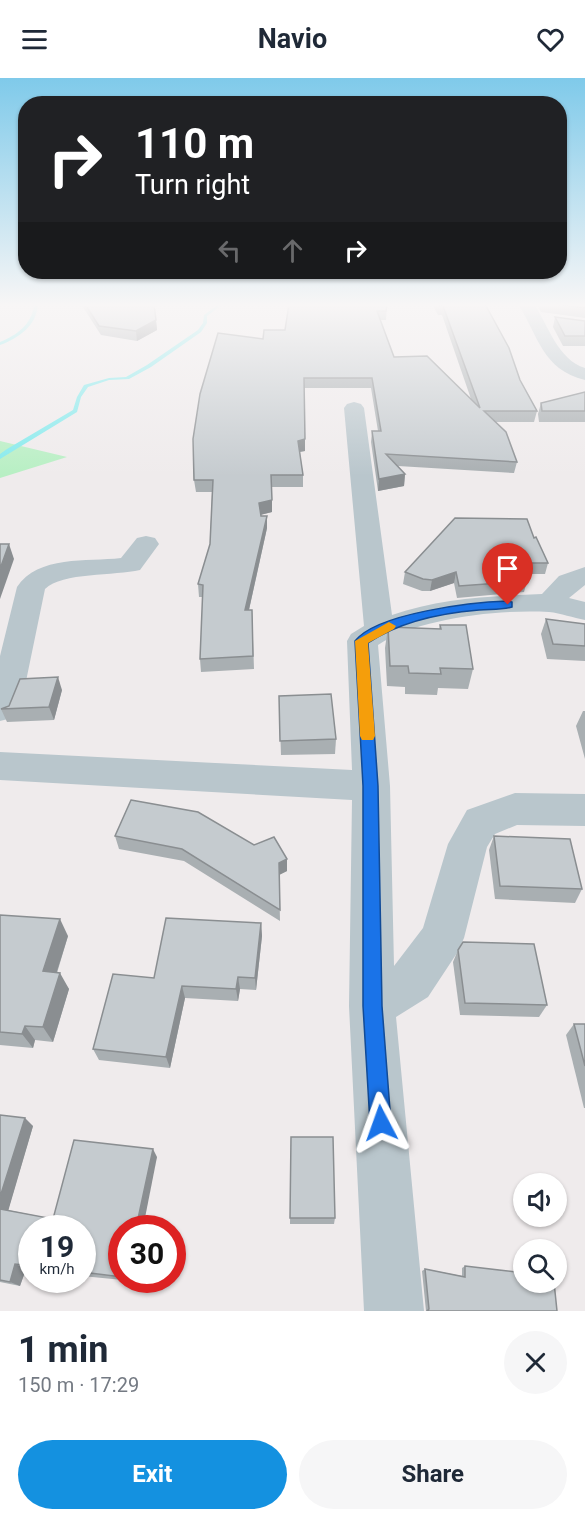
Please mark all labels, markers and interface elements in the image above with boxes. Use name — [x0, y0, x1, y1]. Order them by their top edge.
icon: menu — [18, 23, 51, 56]
text: Navio — [258, 23, 327, 55]
icon: heart — [534, 23, 567, 56]
text: 110 m — [135, 119, 254, 168]
icon: right — [36, 120, 114, 198]
text: Turn right — [135, 169, 250, 201]
icon: left — [213, 234, 246, 267]
icon: ahead — [276, 234, 309, 267]
icon: right — [339, 234, 372, 267]
pin — [482, 543, 533, 605]
icon: arrive — [491, 552, 524, 585]
position arrow — [349, 1091, 413, 1155]
map controls — [513, 1173, 567, 1293]
button: sound — [513, 1173, 567, 1227]
speed limit sign: 30 — [108, 1215, 186, 1293]
text: 19 — [40, 1229, 74, 1264]
button: search — [513, 1239, 567, 1293]
text: km/h — [39, 1260, 75, 1278]
text: 1 min — [18, 1329, 109, 1371]
button: close — [504, 1331, 567, 1394]
text: 150 m · 17:29 — [18, 1373, 139, 1397]
button: Exit — [18, 1440, 287, 1509]
button: Share — [299, 1440, 567, 1509]

